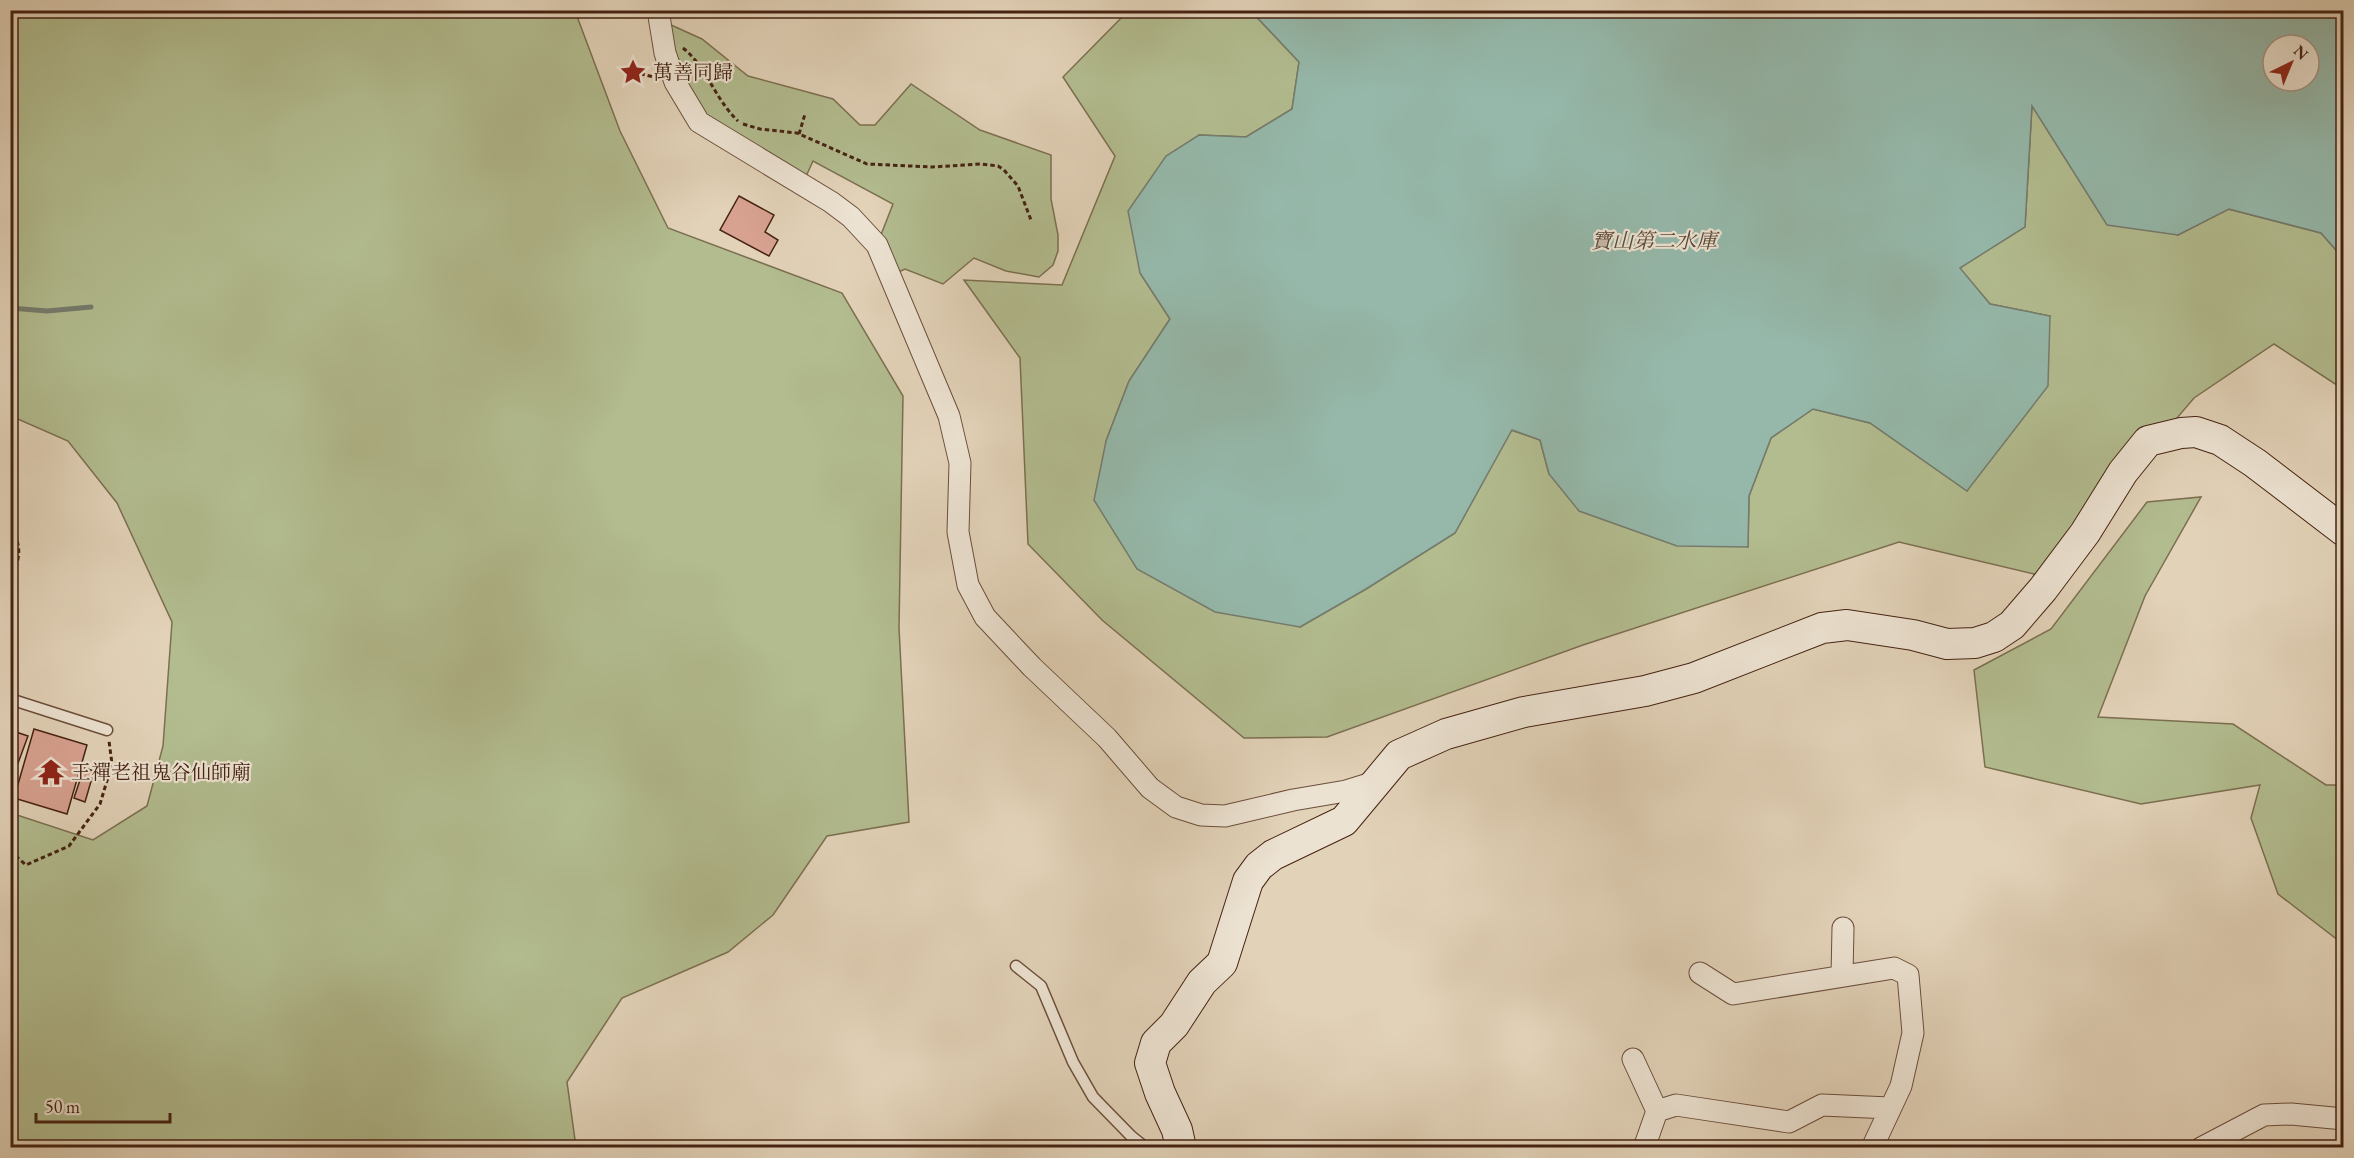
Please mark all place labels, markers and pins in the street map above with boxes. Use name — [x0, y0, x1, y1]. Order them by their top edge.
place icon: 萬善同歸 — [618, 57, 648, 87]
place label: 萬善同歸 — [653, 59, 733, 85]
temple icon: 王禪老祖鬼谷仙師廟 — [36, 757, 66, 787]
place label: 王禪老祖鬼谷仙師廟 — [71, 759, 251, 785]

